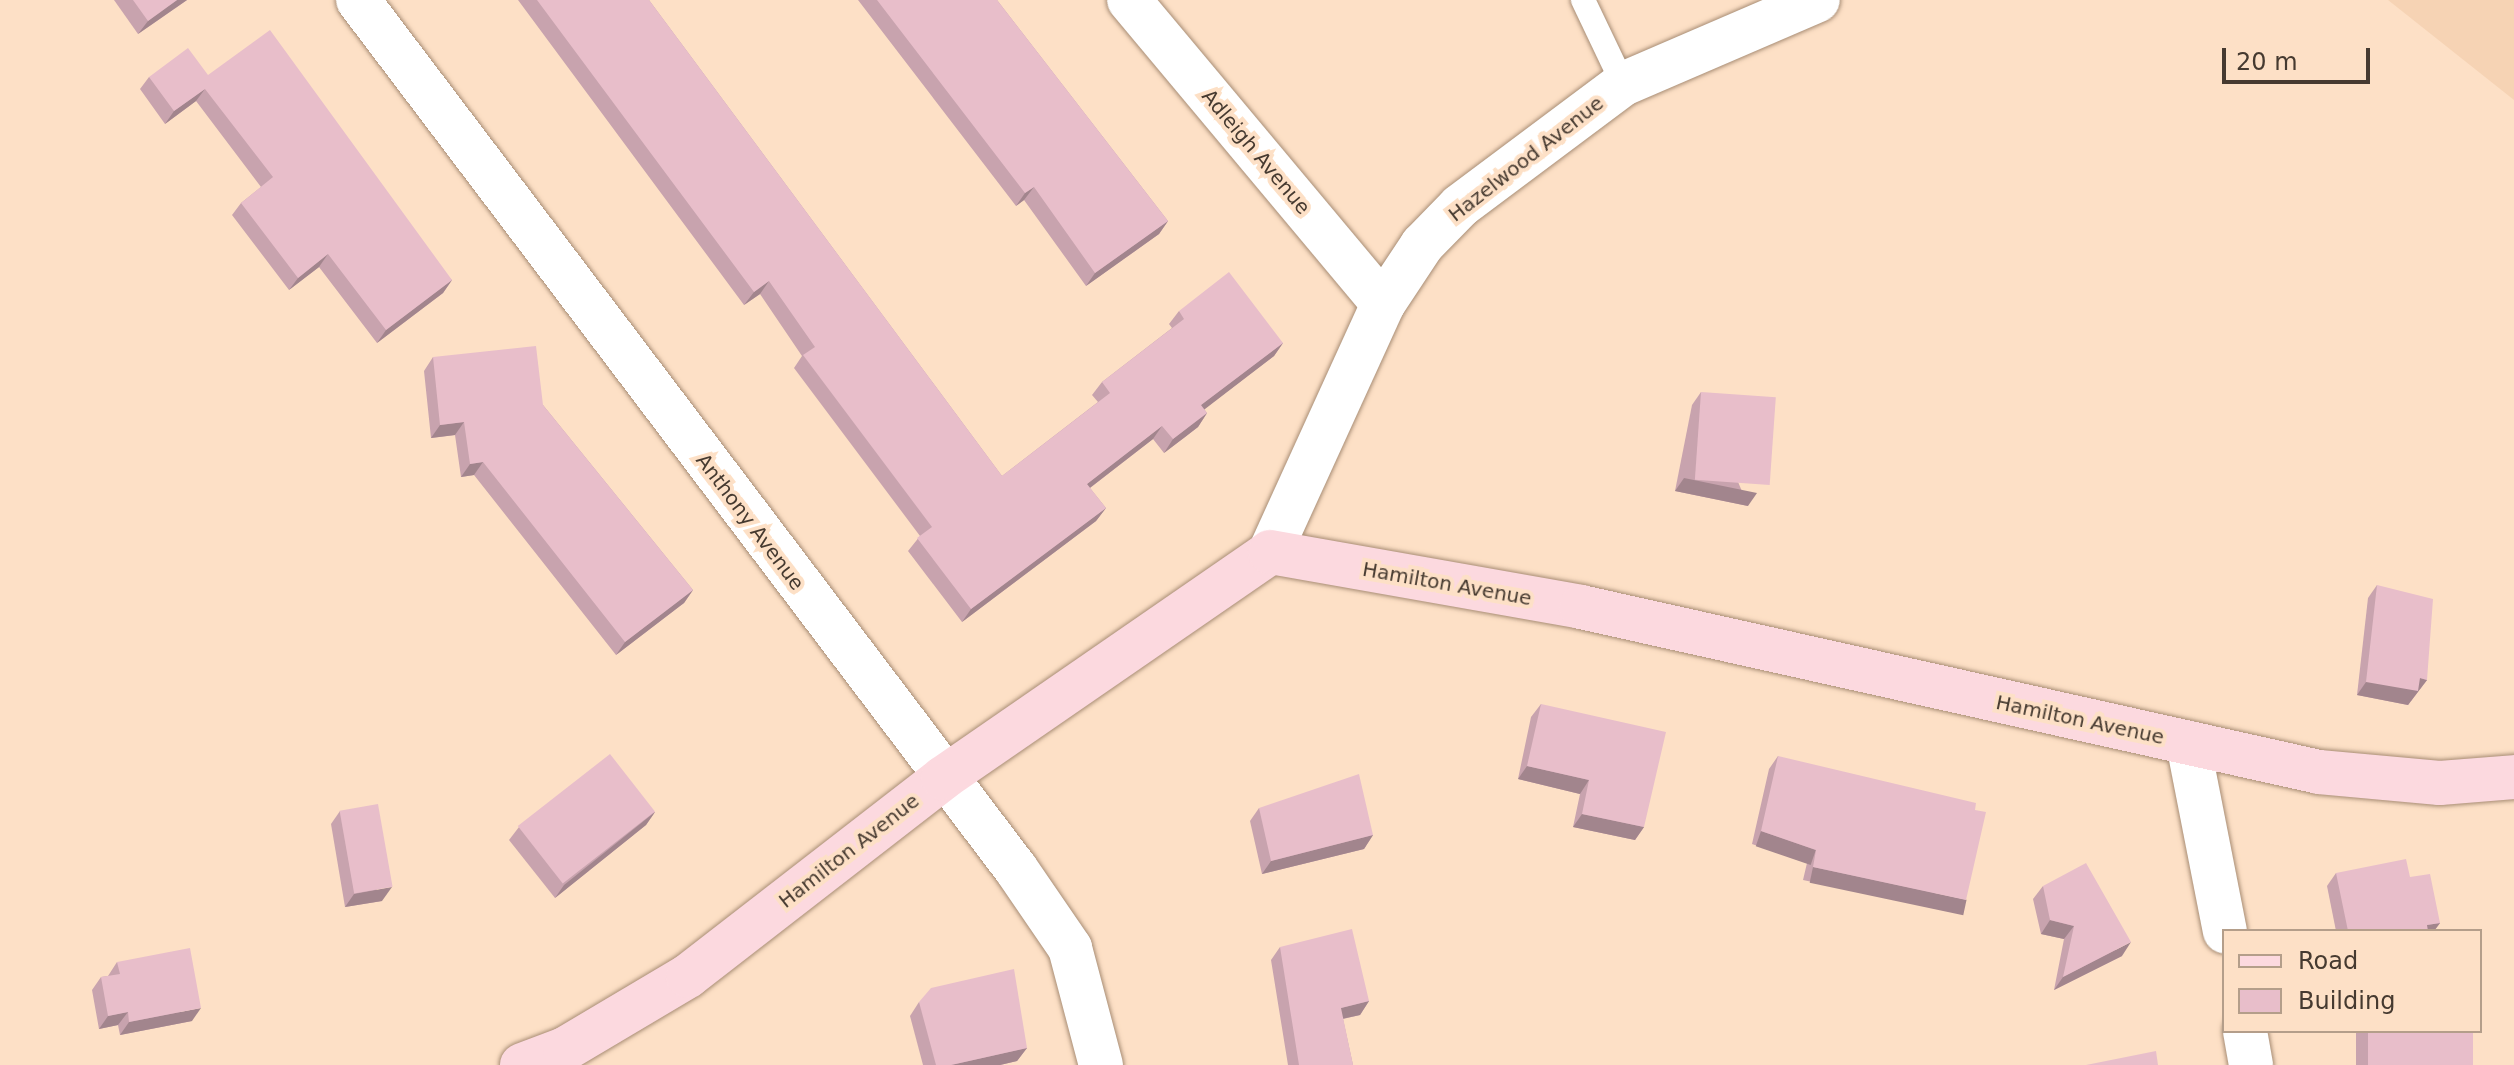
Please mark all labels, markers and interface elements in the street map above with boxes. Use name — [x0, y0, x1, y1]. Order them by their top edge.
scale bar — [2226, 32, 2374, 82]
text: 20 m — [2236, 48, 2298, 76]
street label: Adleigh Avenue — [1197, 85, 1315, 219]
street label: Hazelwood Avenue — [1444, 91, 1608, 227]
street label: Anthony Avenue — [691, 449, 809, 595]
street label: Hamilton Avenue — [1361, 557, 1533, 611]
street label: Hamilton Avenue — [1994, 690, 2166, 750]
street label: Hamilton Avenue — [774, 789, 924, 913]
legend — [2222, 929, 2482, 1033]
text: Road — [2298, 947, 2358, 975]
text: Building — [2298, 987, 2395, 1015]

